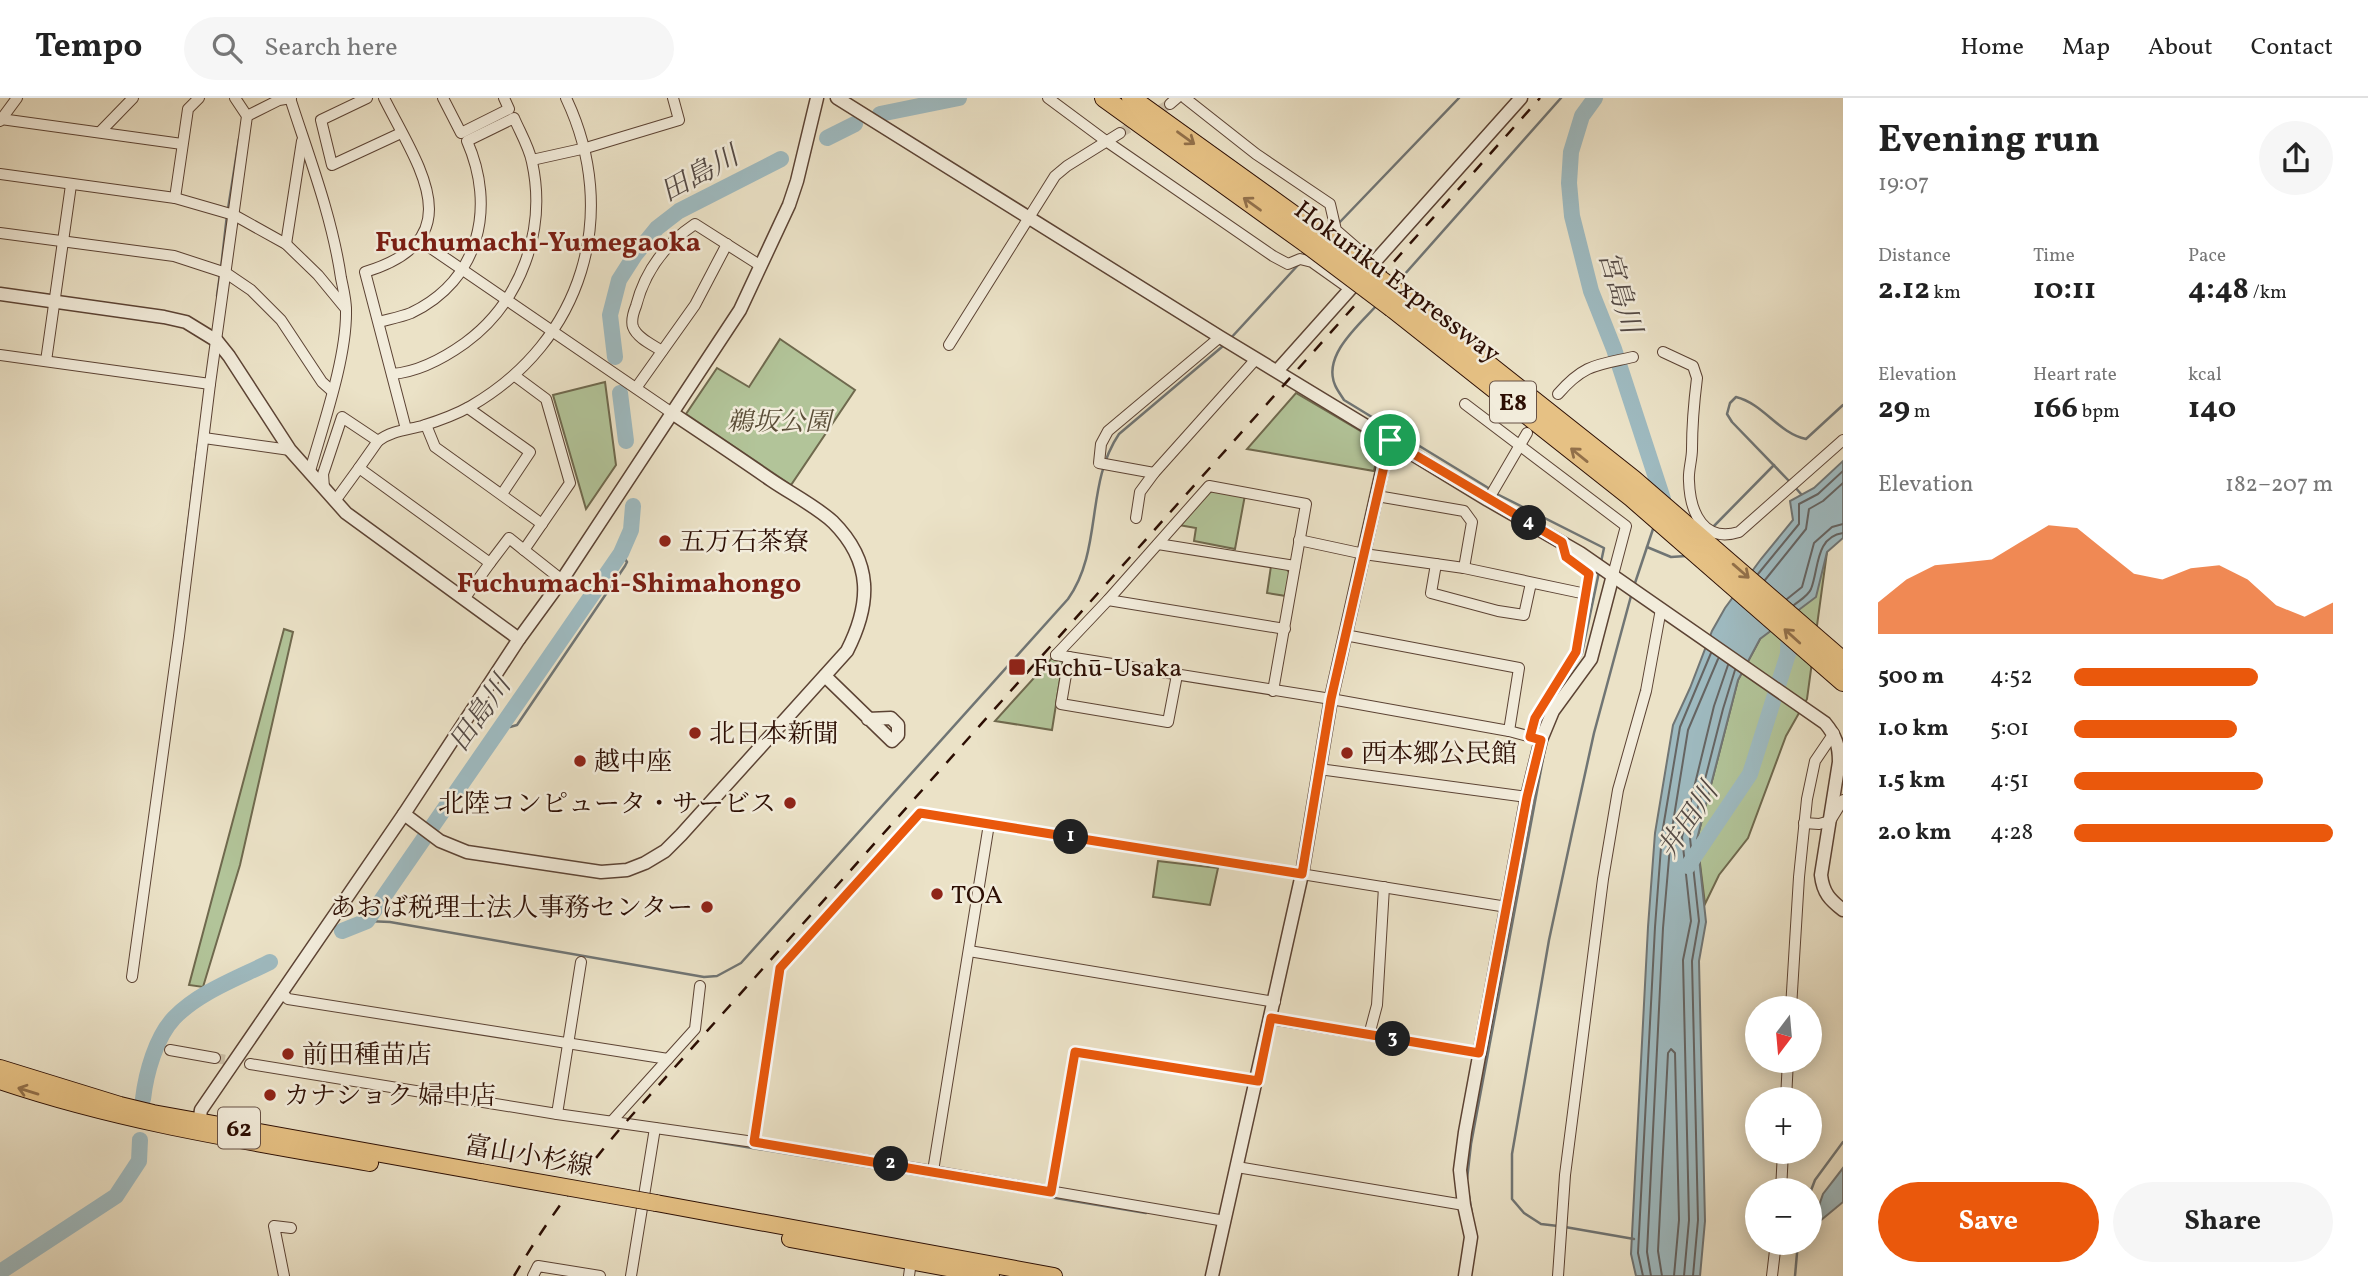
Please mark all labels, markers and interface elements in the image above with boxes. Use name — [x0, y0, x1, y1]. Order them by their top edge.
search box — [184, 17, 674, 80]
text: Tempo — [35, 25, 142, 71]
icon: search — [208, 29, 246, 67]
text: Search here — [264, 30, 398, 66]
text: Home — [1960, 31, 2024, 65]
text: Map — [2062, 31, 2110, 65]
text: About — [2148, 31, 2213, 65]
text: Contact — [2251, 31, 2333, 65]
text: Evening run — [1878, 115, 2100, 168]
button: share — [2259, 121, 2333, 195]
one-way arrow — [1176, 131, 1195, 145]
water label: 田島川 — [654, 136, 749, 213]
text: 19:07 — [1878, 168, 1929, 200]
street label: Hokuriku Expressway — [1286, 193, 1508, 372]
one-way arrow — [1243, 197, 1262, 212]
district label: Fuchumachi-Yumegaoka — [375, 224, 701, 263]
text: Distance — [1878, 243, 1951, 269]
text: Time — [2033, 243, 2075, 269]
text: Pace — [2188, 243, 2226, 269]
water label: 宮島川 — [1588, 247, 1650, 341]
text: 2.12 — [1878, 269, 1930, 311]
text: 10:11 — [2033, 269, 2096, 311]
text: 4:48 — [2188, 269, 2249, 311]
text: km — [1930, 280, 1961, 306]
text: /km — [2249, 280, 2287, 306]
text: Elevation — [1878, 362, 1957, 388]
text: Heart rate — [2033, 362, 2117, 388]
text: kcal — [2188, 362, 2222, 388]
road number: E8 — [1490, 382, 1536, 422]
text: 29 — [1878, 388, 1910, 430]
text: 166 — [2033, 388, 2078, 430]
text: 140 — [2188, 388, 2236, 430]
text: m — [1910, 399, 1931, 425]
text: bpm — [2078, 399, 2120, 425]
park label: 鵜坂公園 — [727, 405, 835, 441]
pin — [1360, 410, 1420, 470]
icon: arrive — [1371, 421, 1409, 459]
one-way arrow — [1570, 447, 1588, 462]
text: Elevation — [1878, 469, 1974, 501]
text: 182–207 m — [2225, 469, 2333, 501]
pin: 4 — [1512, 506, 1546, 540]
text: 4 — [1523, 509, 1534, 535]
place label: 五万石茶寮 — [679, 525, 809, 561]
marker: 五万石茶寮 — [657, 533, 673, 549]
one-way arrow — [1732, 563, 1750, 579]
district label: Fuchumachi-Shimahongo — [457, 565, 801, 604]
one-way arrow — [1783, 628, 1801, 644]
place label: Fuchū-Usaka — [1033, 651, 1182, 687]
marker: Fuchū-Usaka — [1007, 657, 1027, 677]
text: 500 m — [1878, 661, 1944, 693]
text: 4:52 — [1990, 661, 2033, 693]
water label: 田島川 — [441, 666, 523, 760]
text: 1.0 km — [1878, 713, 1949, 745]
text: 5:01 — [1990, 713, 2029, 745]
place label: 北日本新聞 — [709, 717, 839, 753]
marker: 北日本新聞 — [687, 725, 703, 741]
place label: 西本郷公民館 — [1361, 737, 1517, 773]
place label: 越中座 — [594, 745, 672, 781]
marker: 西本郷公民館 — [1339, 745, 1355, 761]
marker: 越中座 — [572, 753, 588, 769]
text: 1.5 km — [1878, 765, 1945, 797]
text: 4:51 — [1990, 765, 2029, 797]
water label: 井田川 — [1649, 773, 1730, 867]
place label: 北陸コンピュータ・サービス — [438, 787, 776, 823]
marker: 北陸コンピュータ・サービス — [782, 795, 798, 811]
text: 2.0 km — [1878, 817, 1951, 849]
text: 4:28 — [1990, 817, 2033, 849]
pin: 1 — [1054, 820, 1088, 854]
text: 1 — [1067, 823, 1074, 849]
place label: TOA — [951, 878, 1003, 914]
marker: TOA — [929, 886, 945, 902]
place label: あおば税理士法人事務センター — [330, 891, 693, 927]
marker: あおば税理士法人事務センター — [699, 899, 715, 915]
north arrow — [1745, 996, 1822, 1073]
map controls — [1745, 996, 1822, 1255]
pin: 3 — [1376, 1021, 1410, 1056]
text: 3 — [1388, 1025, 1397, 1051]
place label: 前田種苗店 — [302, 1038, 432, 1074]
marker: 前田種苗店 — [280, 1046, 296, 1062]
place label: カナショク 婦中店 — [284, 1079, 496, 1115]
one-way arrow — [18, 1083, 40, 1096]
marker: カナショク 婦中店 — [262, 1087, 278, 1103]
button: + — [1745, 1087, 1822, 1164]
road number: 62 — [218, 1108, 260, 1148]
street label: 富山小杉線 — [462, 1128, 596, 1186]
pin: 2 — [874, 1146, 908, 1182]
text: 2 — [886, 1150, 895, 1176]
button: − — [1745, 1178, 1822, 1255]
button: Save — [1878, 1182, 2099, 1262]
button: Share — [2113, 1182, 2333, 1262]

